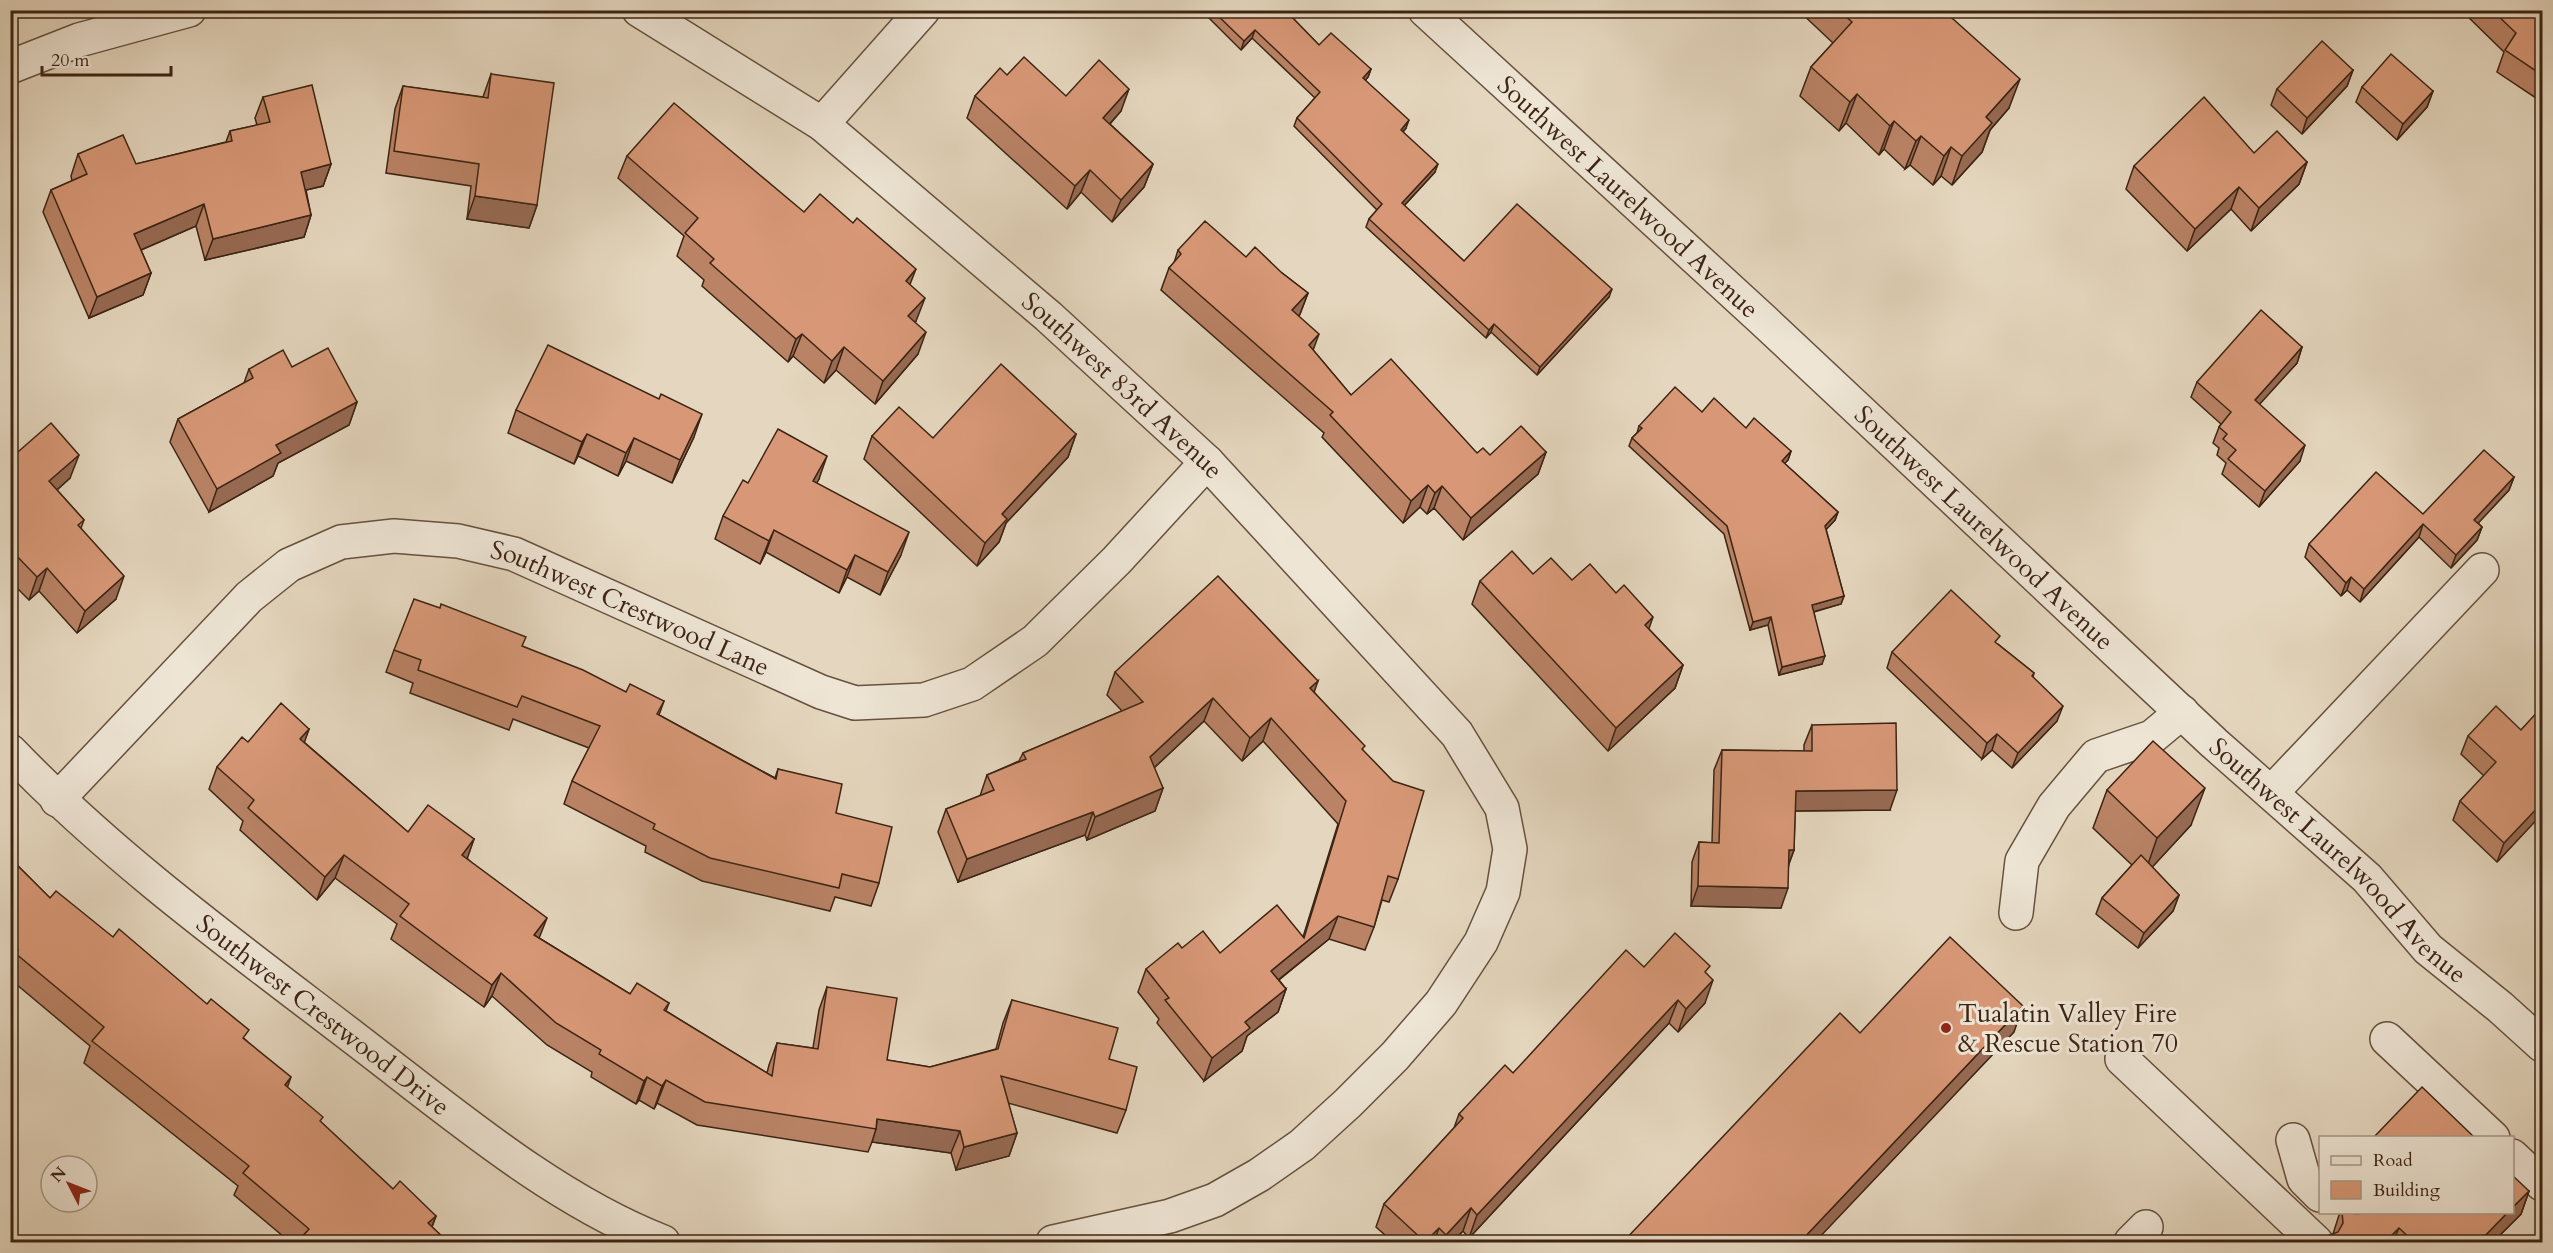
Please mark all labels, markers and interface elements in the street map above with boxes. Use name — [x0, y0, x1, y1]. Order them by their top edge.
scale bar — [42, 39, 171, 77]
text: 20 m — [51, 48, 90, 73]
street label: Southwest Laurelwood Avenue — [1490, 68, 1767, 326]
street label: Southwest 83rd Avenue — [1014, 284, 1231, 487]
street label: Southwest Laurelwood Avenue — [1847, 398, 2121, 658]
street label: Southwest Crestwood Lane — [487, 532, 775, 685]
street label: Southwest Laurelwood Avenue — [2201, 730, 2474, 991]
street label: Southwest Crestwood Drive — [189, 906, 457, 1124]
place label: Tualatin Valley Fire & Rescue Station 70 — [1958, 996, 2178, 1061]
marker: Tualatin Valley Fire & Rescue Station 70 — [1939, 1021, 1953, 1035]
legend — [2319, 1136, 2514, 1214]
text: Road — [2373, 1148, 2413, 1173]
north arrow — [39, 1154, 99, 1214]
text: N — [46, 1162, 71, 1187]
text: Building — [2373, 1178, 2441, 1203]

